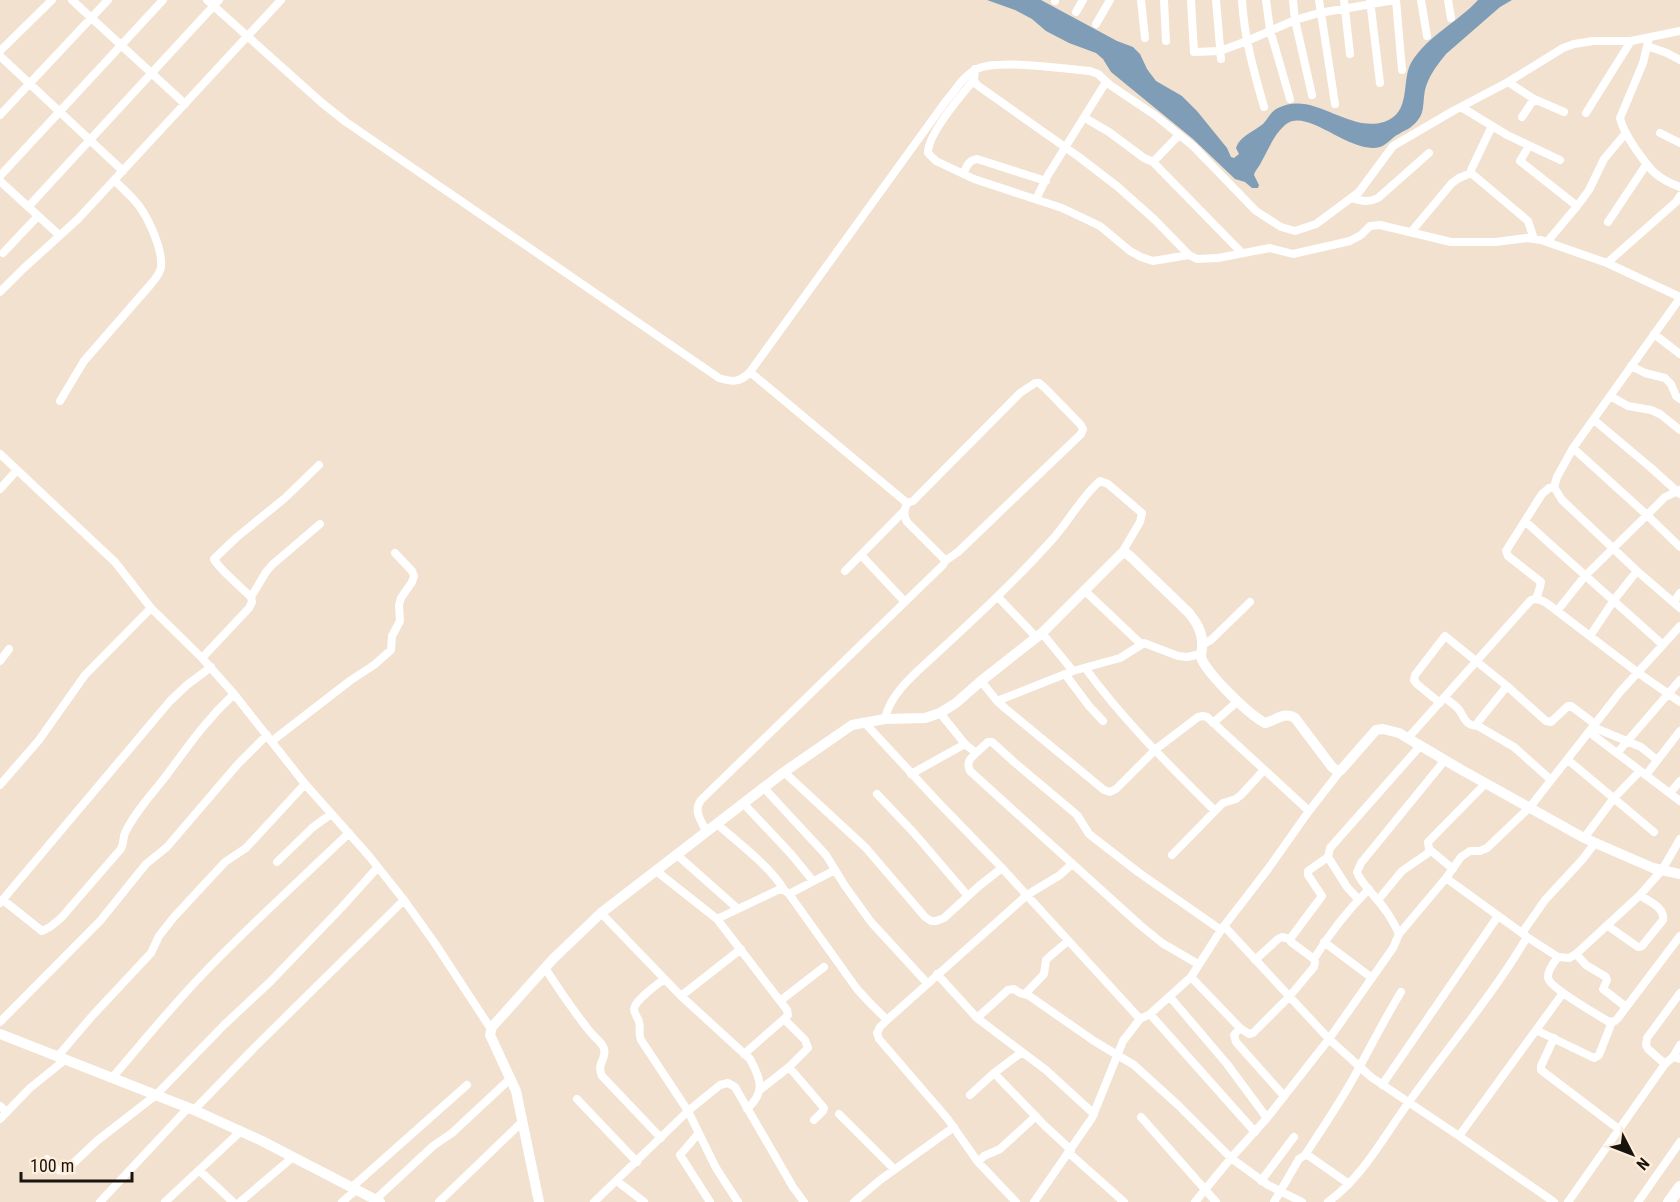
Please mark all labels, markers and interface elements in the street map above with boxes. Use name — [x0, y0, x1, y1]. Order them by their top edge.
north arrow — [1602, 1124, 1662, 1184]
scale bar — [21, 1145, 132, 1183]
text: N — [1632, 1154, 1653, 1174]
text: 100 m — [30, 1155, 74, 1176]

